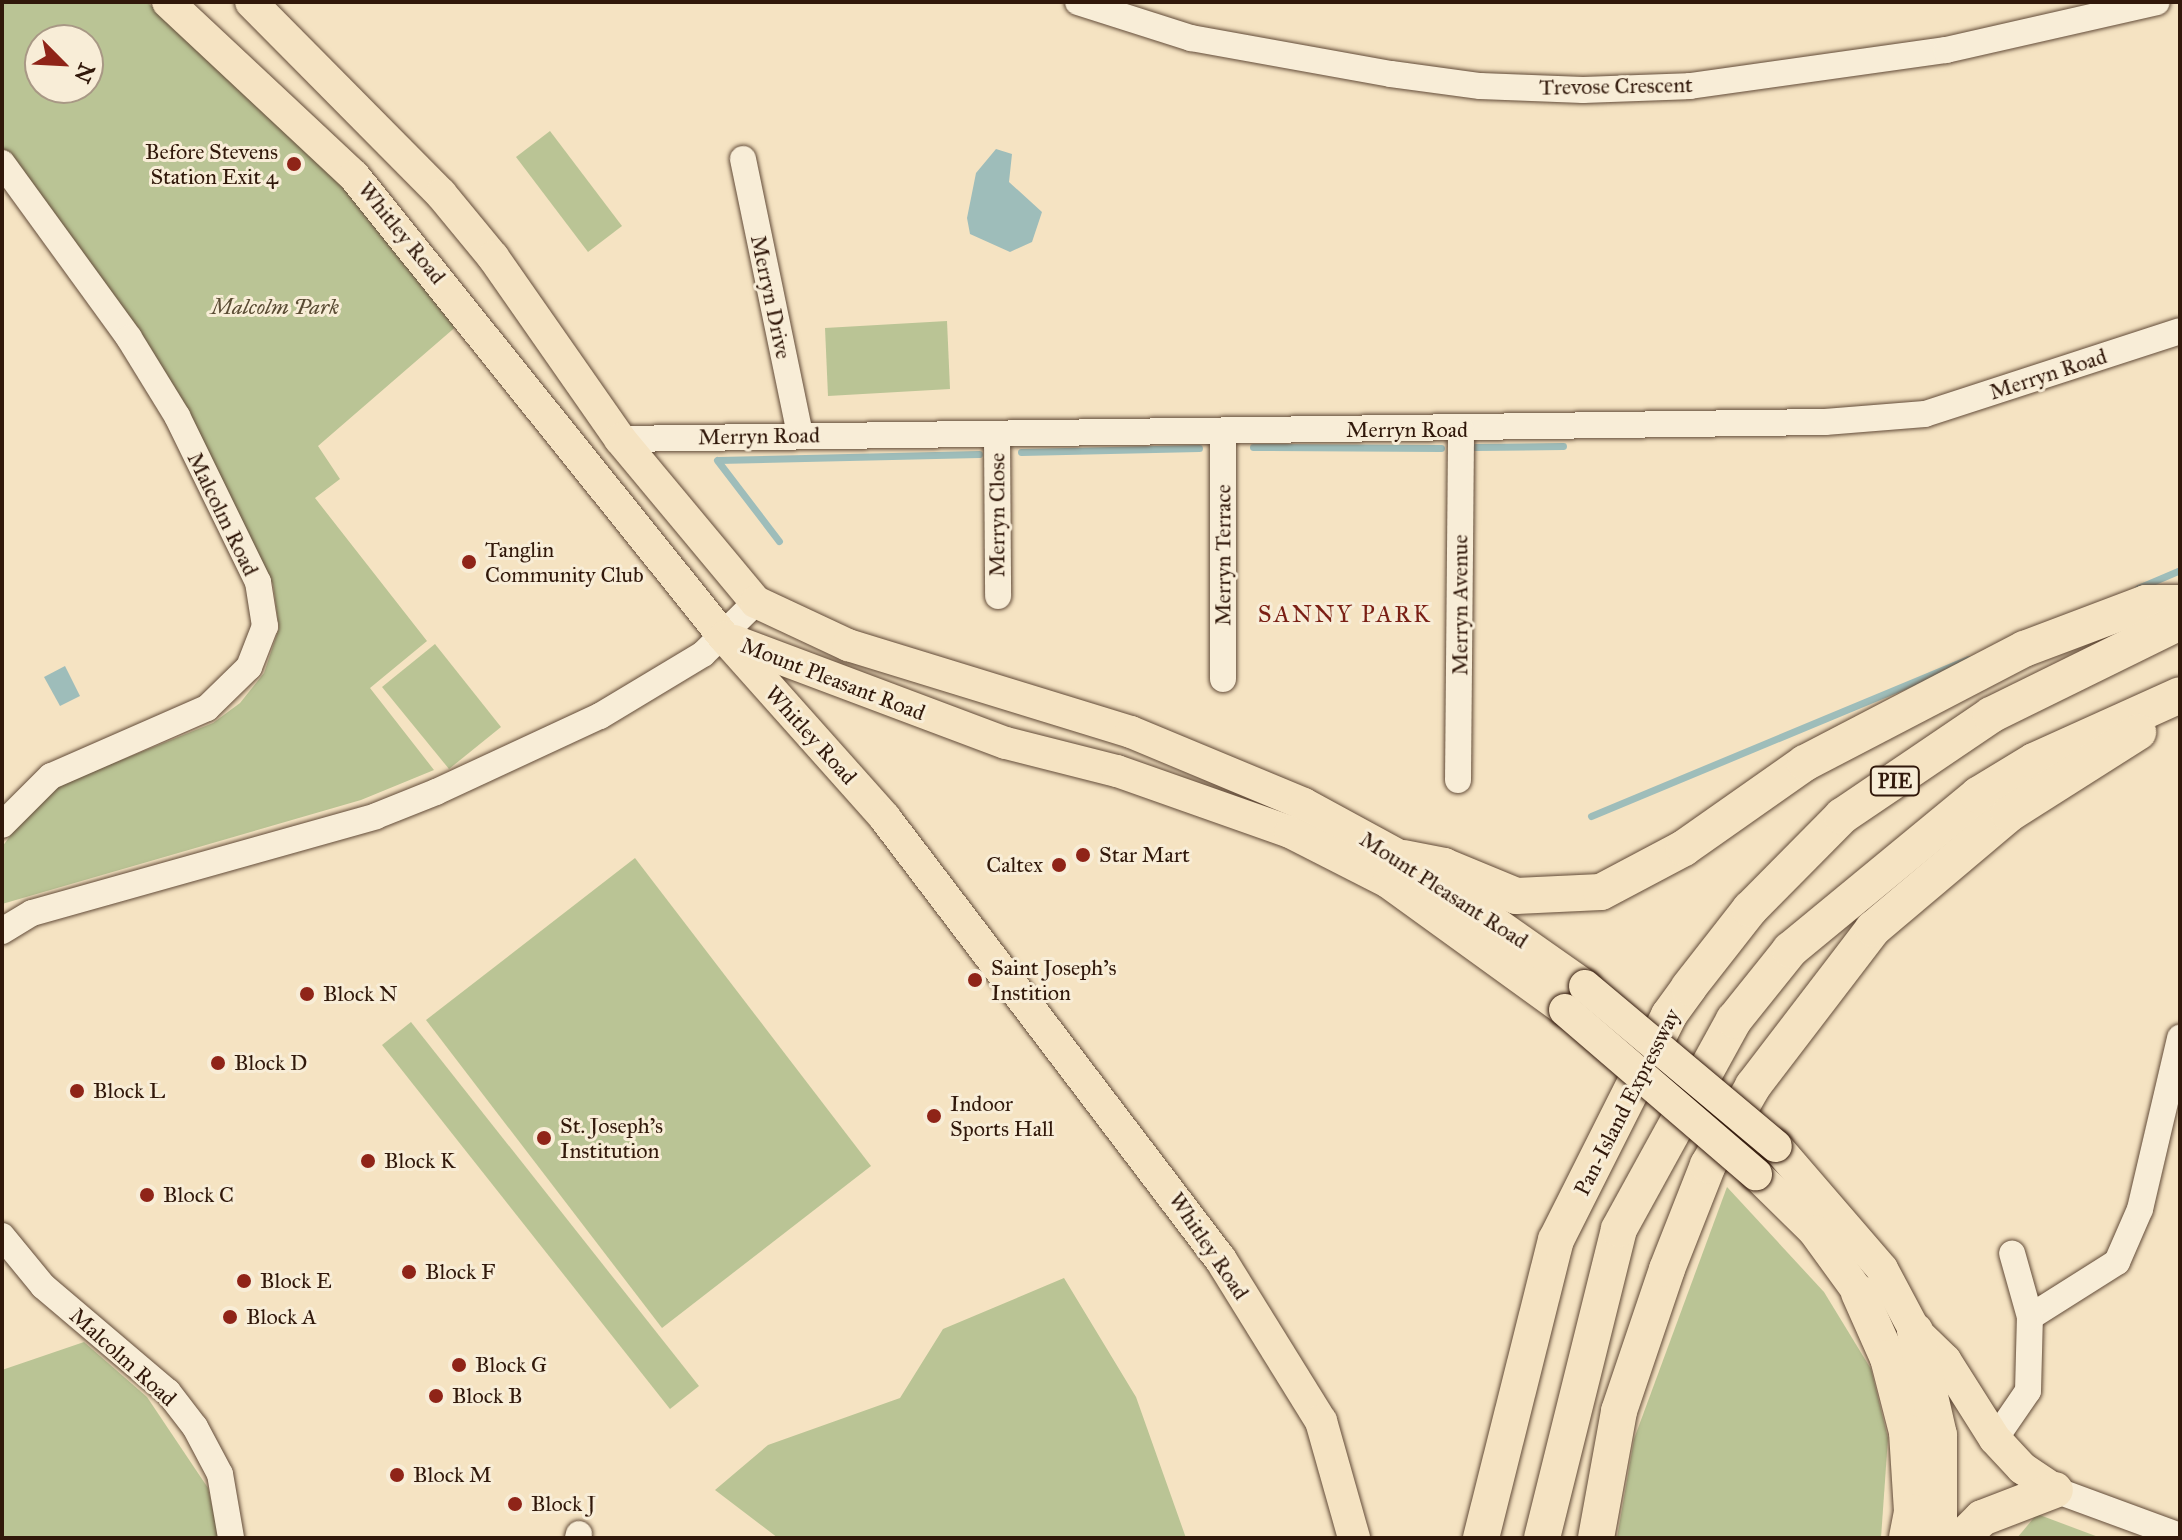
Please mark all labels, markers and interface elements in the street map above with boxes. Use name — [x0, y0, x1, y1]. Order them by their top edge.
north arrow — [24, 24, 104, 104]
text: N — [68, 59, 101, 87]
street label: Trevose Crescent — [1539, 71, 1693, 101]
place label: Before Stevens Station Exit 4 — [145, 138, 278, 190]
marker: Before Stevens Station Exit 4 — [285, 155, 303, 173]
street label: Whitley Road — [353, 177, 451, 289]
street label: Merryn Drive — [745, 233, 797, 361]
park label: Malcolm Park — [211, 294, 339, 320]
street label: Merryn Road — [1986, 343, 2110, 405]
street label: Merryn Road — [1346, 417, 1468, 443]
street label: Merryn Road — [698, 422, 820, 450]
street label: Malcolm Road — [182, 448, 264, 580]
street label: Merryn Close — [984, 453, 1010, 577]
street label: Merryn Terrace — [1210, 484, 1236, 626]
street label: Merryn Avenue — [1447, 534, 1473, 676]
place label: Tanglin Community Club — [485, 536, 644, 588]
marker: Tanglin Community Club — [460, 553, 478, 571]
district label: SANNY PARK — [1258, 601, 1432, 629]
street label: Mount Pleasant Road — [737, 632, 929, 726]
street label: Whitley Road — [760, 680, 862, 790]
road number: PIE — [1869, 765, 1921, 797]
street label: Mount Pleasant Road — [1355, 826, 1533, 954]
place label: Star Mart — [1099, 842, 1190, 868]
marker: Star Mart — [1074, 846, 1092, 864]
place label: Caltex — [986, 852, 1043, 878]
marker: Caltex — [1050, 856, 1068, 874]
place label: Saint Joseph's Instition — [991, 954, 1117, 1006]
marker: Saint Joseph's Instition — [966, 971, 984, 989]
place label: Block N — [323, 981, 398, 1007]
marker: Block N — [298, 985, 316, 1003]
street label: Pan-Island Expressway — [1568, 1004, 1686, 1200]
place label: Block D — [234, 1050, 307, 1076]
marker: Block D — [209, 1054, 227, 1072]
place label: Block L — [93, 1078, 165, 1104]
marker: Block L — [68, 1082, 86, 1100]
place label: Indoor Sports Hall — [950, 1090, 1054, 1142]
marker: Indoor Sports Hall — [925, 1107, 943, 1125]
place label: St. Joseph's Institution — [560, 1112, 663, 1164]
marker: St. Joseph's Institution — [535, 1129, 553, 1147]
place label: Block K — [384, 1148, 456, 1174]
marker: Block K — [359, 1152, 377, 1170]
place label: Block C — [163, 1182, 234, 1208]
marker: Block C — [138, 1186, 156, 1204]
street label: Whitley Road — [1163, 1187, 1255, 1305]
place label: Block F — [425, 1259, 495, 1285]
marker: Block F — [400, 1263, 418, 1281]
place label: Block E — [260, 1268, 332, 1294]
marker: Block E — [235, 1272, 253, 1290]
street label: Malcolm Road — [64, 1302, 182, 1412]
place label: Block A — [246, 1304, 317, 1330]
marker: Block A — [221, 1308, 239, 1326]
place label: Block G — [475, 1352, 547, 1378]
marker: Block G — [450, 1356, 468, 1374]
place label: Block B — [452, 1383, 522, 1409]
marker: Block B — [427, 1387, 445, 1405]
place label: Block M — [413, 1462, 492, 1488]
marker: Block M — [388, 1466, 406, 1484]
place label: Block J — [531, 1491, 596, 1517]
marker: Block J — [506, 1495, 524, 1513]

